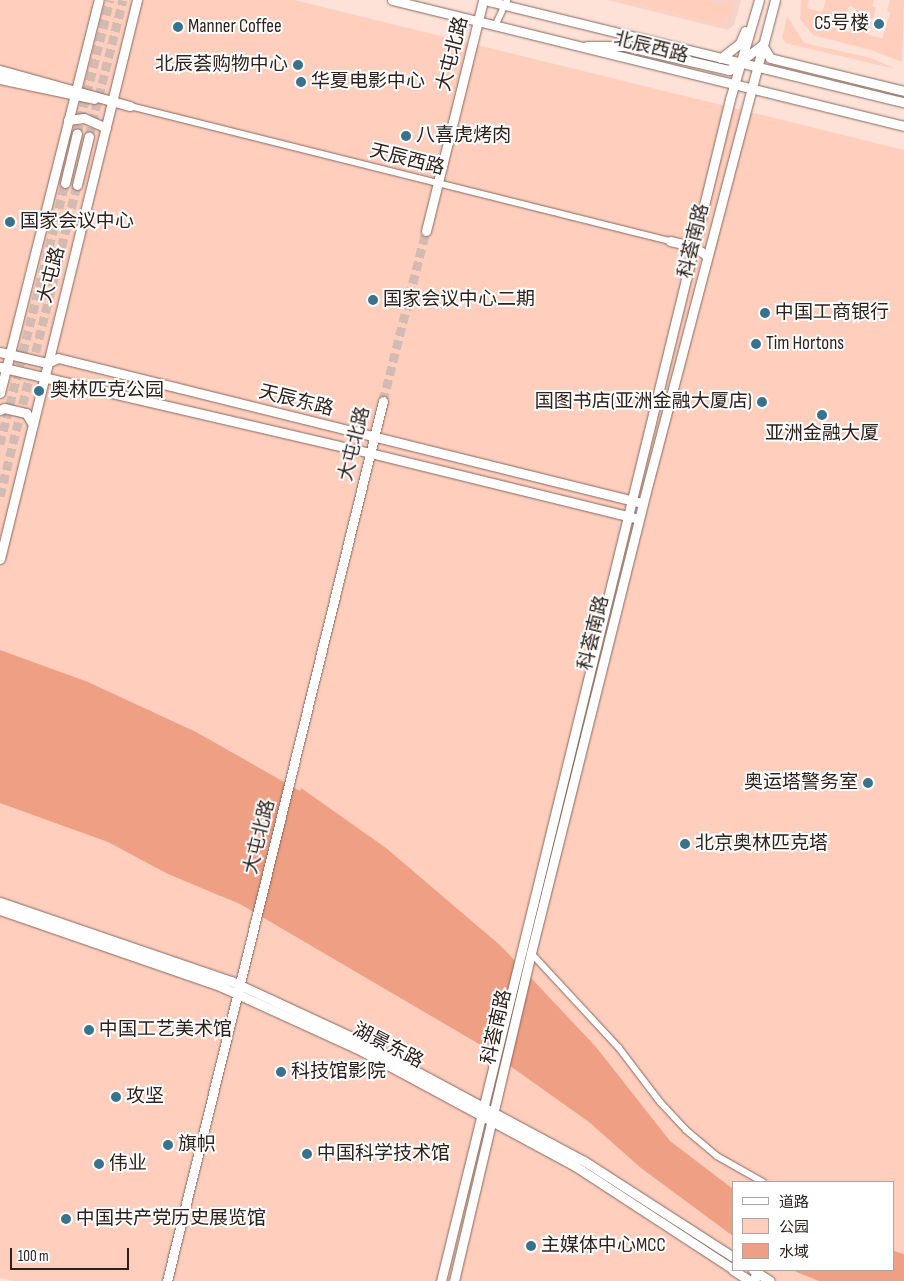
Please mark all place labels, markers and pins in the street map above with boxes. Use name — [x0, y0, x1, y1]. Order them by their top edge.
place label: C5号楼 — [814, 13, 869, 35]
place label: Manner Coffee — [188, 16, 282, 38]
marker: C5号楼 — [873, 18, 885, 30]
marker: Manner Coffee — [172, 21, 184, 33]
place label: 北辰荟购物中心 — [155, 54, 288, 76]
marker: 北辰荟购物中心 — [292, 59, 304, 71]
place label: 华夏电影中心 — [311, 71, 425, 93]
marker: 华夏电影中心 — [295, 76, 307, 88]
place label: 八喜虎烤肉 — [416, 125, 511, 147]
marker: 八喜虎烤肉 — [400, 130, 412, 142]
place label: 国家会议中心 — [20, 211, 134, 233]
marker: 国家会议中心 — [4, 216, 16, 228]
place label: 国家会议中心二期 — [383, 289, 535, 311]
marker: 国家会议中心二期 — [367, 294, 379, 306]
place label: 中国工商银行 — [775, 302, 889, 324]
marker: 中国工商银行 — [759, 307, 771, 319]
place label: Tim Hortons — [766, 333, 844, 355]
marker: Tim Hortons — [750, 338, 762, 350]
place label: 奥林匹克公园 — [50, 380, 164, 402]
marker: 奥林匹克公园 — [32, 384, 46, 398]
place label: 国图书店(亚洲金融大厦店) — [535, 391, 752, 413]
marker: 国图书店(亚洲金融大厦店) — [756, 396, 768, 408]
marker: 亚洲金融大厦 — [816, 409, 828, 421]
place label: 亚洲金融大厦 — [765, 423, 879, 445]
place label: 奥运塔警务室 — [744, 772, 858, 794]
marker: 奥运塔警务室 — [862, 777, 874, 789]
place label: 北京奥林匹克塔 — [695, 833, 828, 855]
marker: 北京奥林匹克塔 — [679, 838, 691, 850]
place label: 中国工艺美术馆 — [99, 1019, 232, 1041]
marker: 中国工艺美术馆 — [83, 1024, 95, 1036]
place label: 科技馆影院 — [291, 1061, 386, 1083]
marker: 科技馆影院 — [275, 1066, 287, 1078]
place label: 攻坚 — [126, 1086, 164, 1108]
marker: 攻坚 — [110, 1091, 122, 1103]
place label: 旗帜 — [178, 1134, 216, 1156]
marker: 旗帜 — [162, 1139, 174, 1151]
place label: 中国科学技术馆 — [317, 1143, 450, 1165]
marker: 中国科学技术馆 — [301, 1148, 313, 1160]
place label: 伟业 — [109, 1153, 147, 1175]
marker: 伟业 — [93, 1158, 105, 1170]
place label: 中国共产党历史展览馆 — [76, 1208, 266, 1230]
marker: 中国共产党历史展览馆 — [60, 1213, 72, 1225]
place label: 主媒体中心MCC — [541, 1235, 666, 1257]
marker: 主媒体中心MCC — [525, 1240, 537, 1252]

